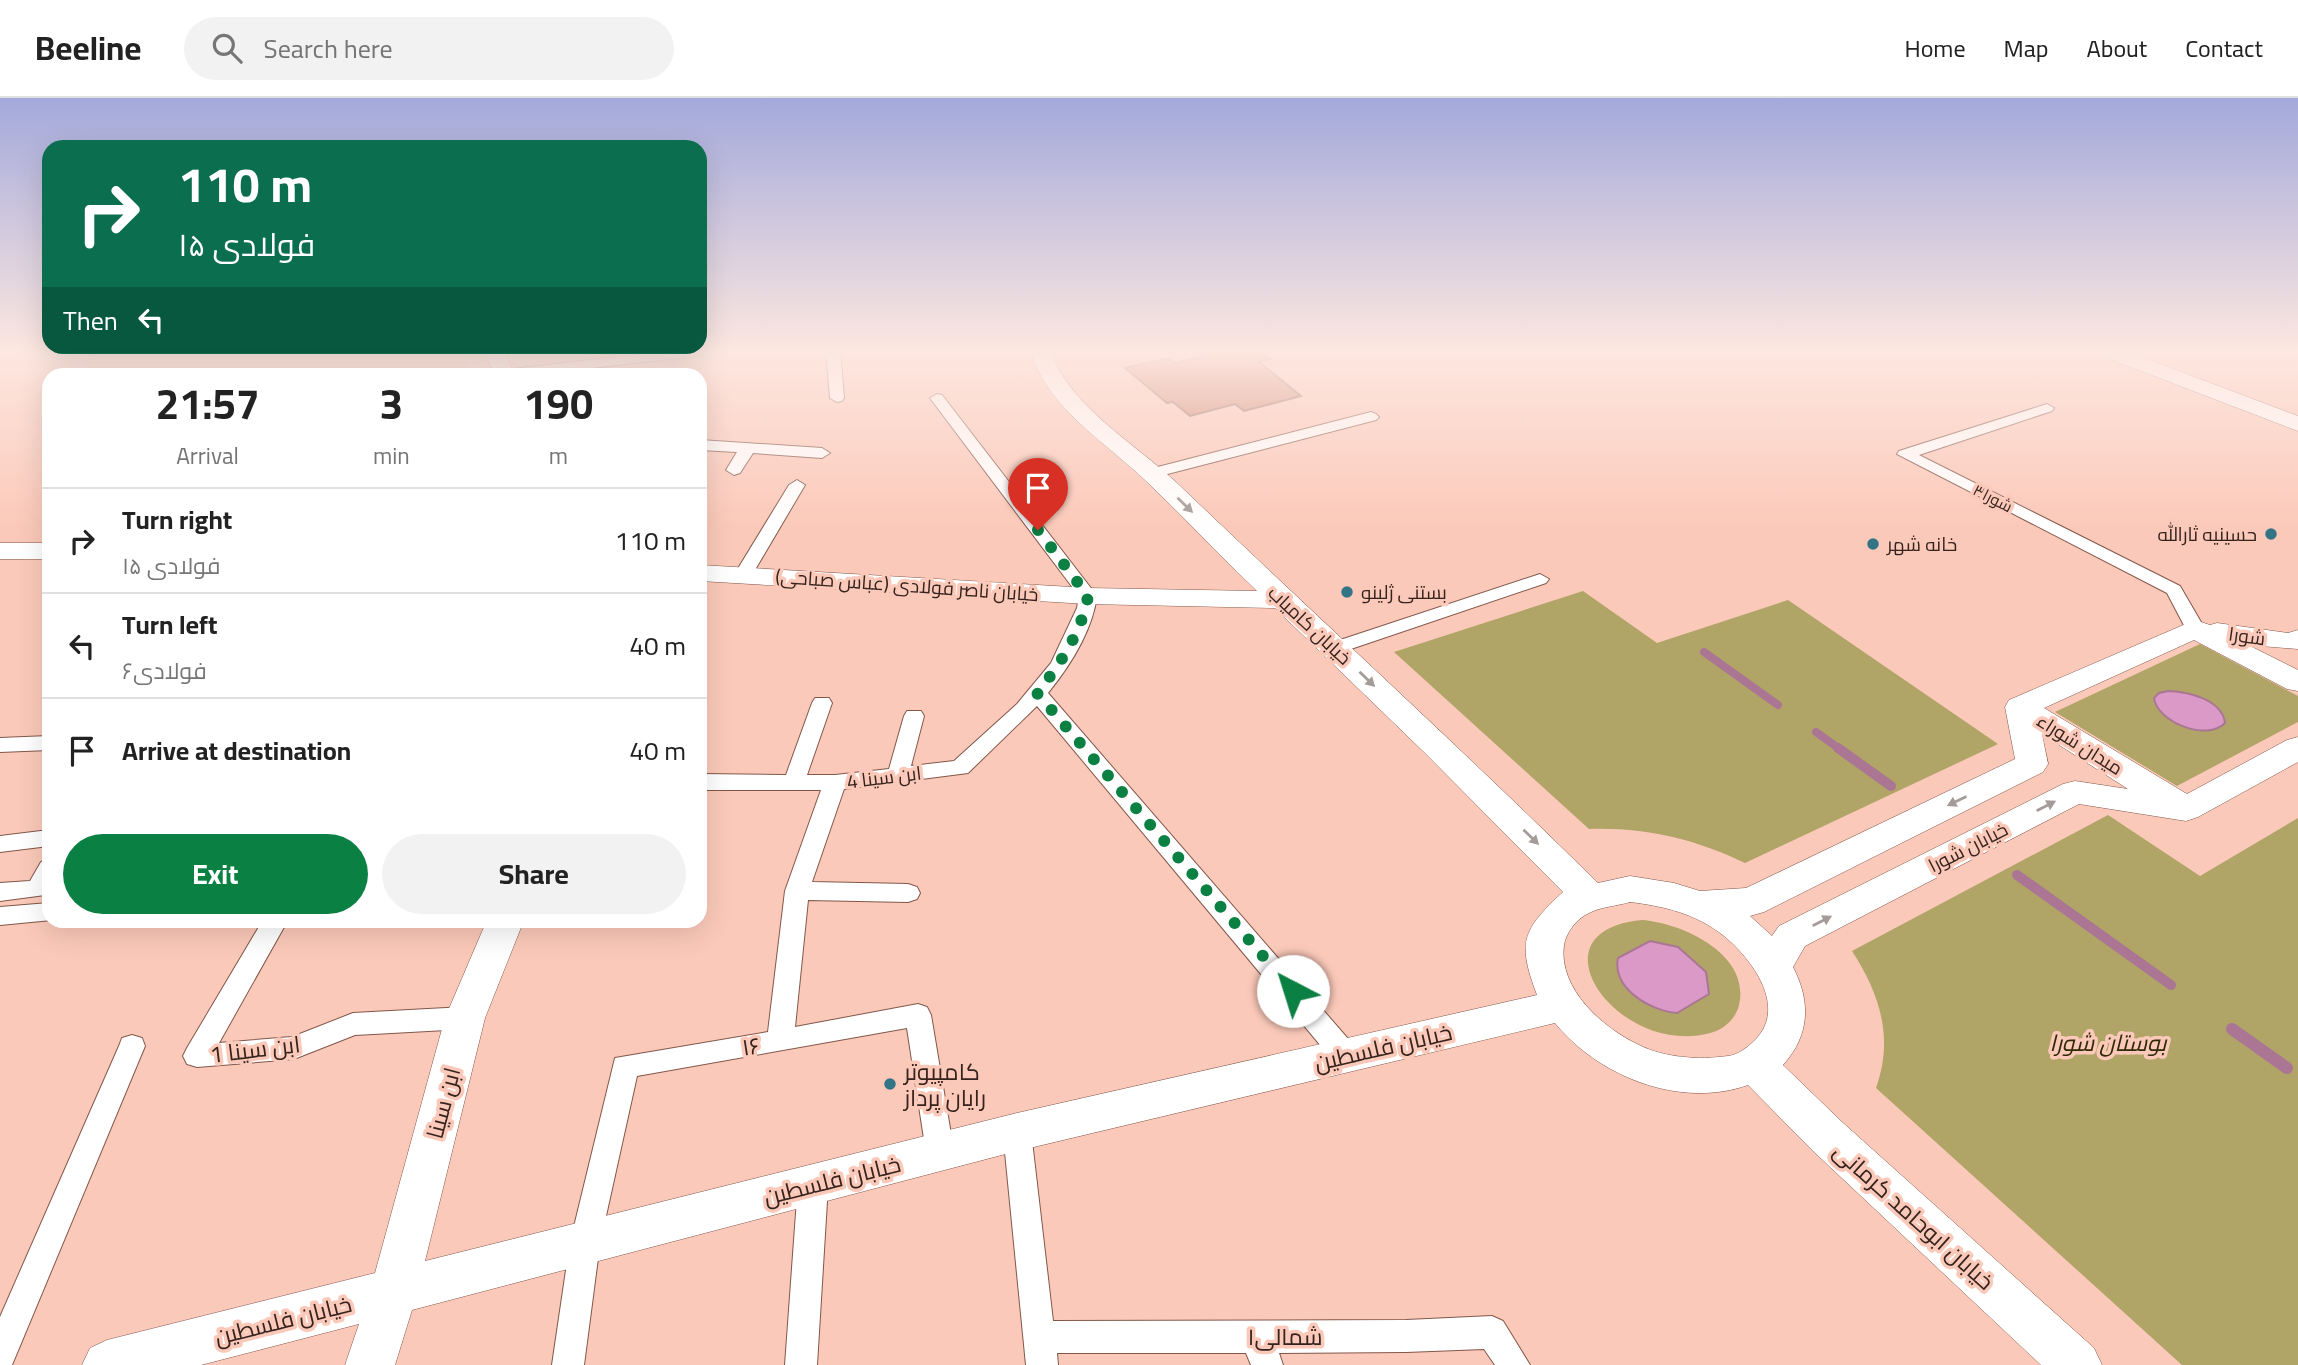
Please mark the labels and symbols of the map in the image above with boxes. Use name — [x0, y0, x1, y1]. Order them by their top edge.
pin — [1008, 458, 1068, 530]
street label: شورا۳ — [1968, 475, 2018, 521]
one-way arrow — [1176, 497, 1193, 513]
place label: حسینیه ثارالله — [2157, 516, 2257, 552]
place label: خانه شهر — [1886, 526, 1957, 562]
marker: حسینیه ثارالله — [2263, 526, 2279, 542]
marker: خانه شهر — [1865, 536, 1881, 552]
street label: خیابان ناصر فولادی (عباس صباحی) — [774, 558, 1040, 612]
place label: بستنی ژلینو — [1361, 574, 1447, 610]
street label: خیابان کامیاب — [1259, 576, 1361, 674]
marker: بستنی ژلینو — [1339, 584, 1355, 600]
street label: شورا — [2226, 616, 2268, 656]
one-way arrow — [1359, 671, 1376, 688]
street label: میدان شوراء — [2029, 703, 2131, 785]
street label: ابن سینا 4 — [845, 755, 923, 799]
one-way arrow — [1947, 795, 1967, 806]
one-way arrow — [2036, 801, 2056, 812]
street label: خیابان شورا — [1921, 811, 2015, 883]
one-way arrow — [1522, 829, 1539, 846]
one-way arrow — [1812, 916, 1832, 927]
position arrow — [1256, 954, 1330, 1028]
street label: خیابان فلسطین — [1310, 1010, 1456, 1084]
park label: بوستان شورا — [2050, 1021, 2168, 1064]
street label: ابن سینا 1 — [207, 1022, 303, 1076]
street label: ۱۶ — [739, 1023, 763, 1069]
place label: کامپیوتر رایان پرداز — [902, 1050, 986, 1119]
street label: ابن سینا — [413, 1062, 473, 1144]
marker: کامپیوتر رایان پرداز — [882, 1076, 898, 1092]
street label: خیابان ابوحامد کرمانی — [1823, 1131, 2005, 1301]
street label: خیابان فلسطین — [759, 1142, 905, 1218]
street label: خیابان فلسطین — [210, 1282, 356, 1358]
street label: شمالی۱ — [1247, 1315, 1323, 1358]

